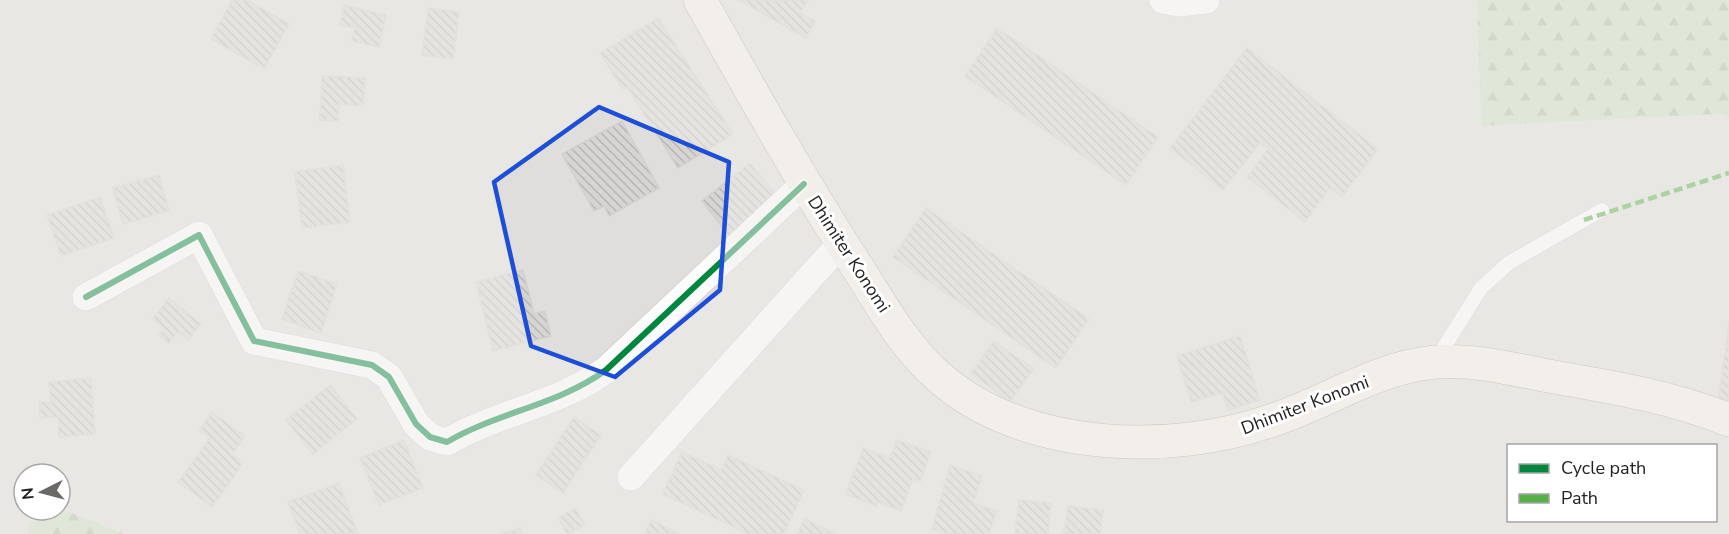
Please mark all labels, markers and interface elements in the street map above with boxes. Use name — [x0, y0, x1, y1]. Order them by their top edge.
street label: Dhimiter Konomi — [802, 191, 896, 317]
street label: Dhimiter Konomi — [1238, 370, 1372, 440]
legend — [1507, 444, 1717, 522]
text: Cycle path — [1561, 456, 1646, 480]
north arrow — [12, 462, 72, 522]
text: N — [17, 486, 40, 501]
text: Path — [1561, 486, 1598, 510]

